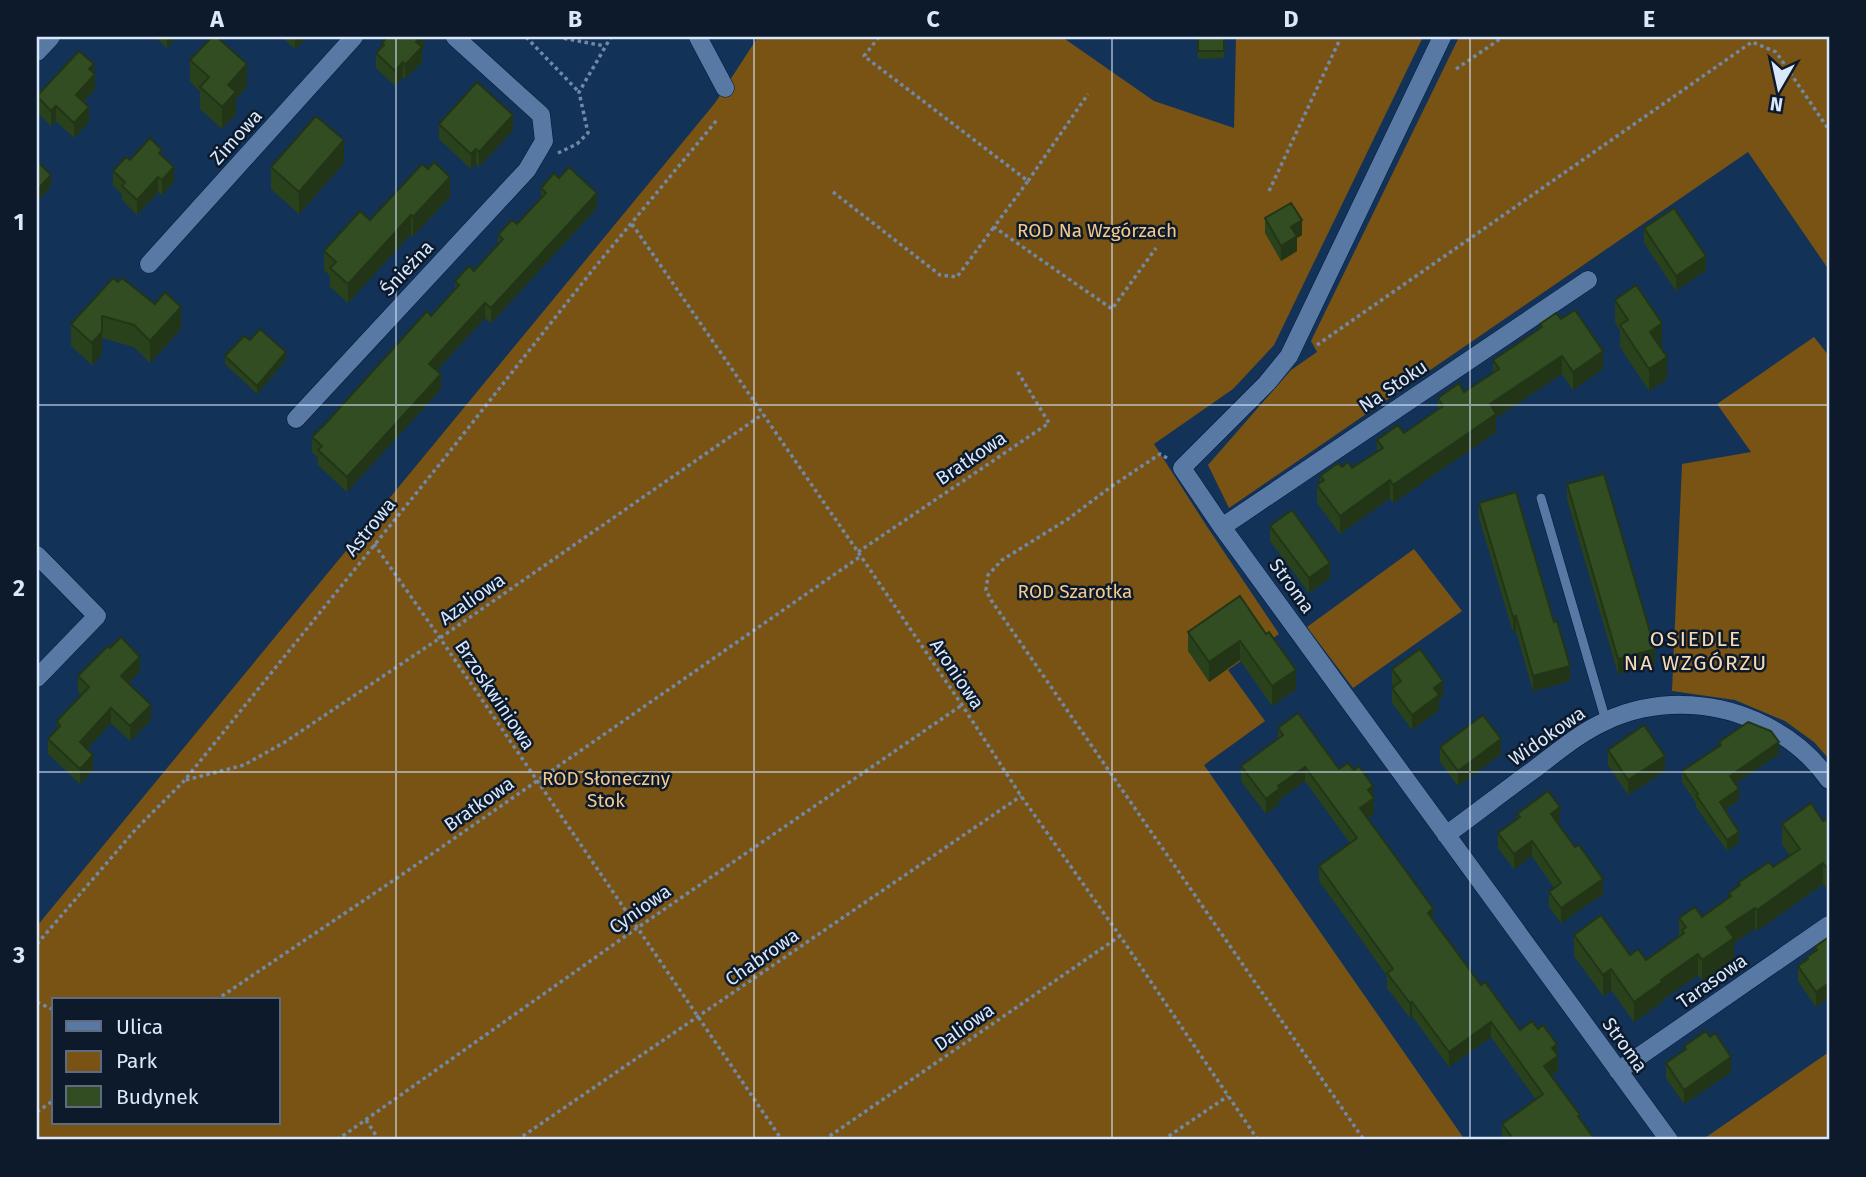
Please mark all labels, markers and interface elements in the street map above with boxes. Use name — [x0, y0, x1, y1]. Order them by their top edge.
text: A — [209, 5, 224, 33]
text: B — [568, 5, 582, 33]
text: C — [926, 5, 940, 33]
text: D — [1284, 5, 1299, 33]
text: E — [1643, 5, 1655, 33]
north arrow — [1744, 52, 1814, 122]
text: N — [1768, 92, 1784, 117]
street label: Zimowa — [205, 105, 267, 169]
text: 1 — [14, 208, 24, 236]
park label: ROD Na Wzgórzach — [1017, 219, 1177, 242]
street label: Śnieżna — [376, 236, 438, 300]
street label: Na Stoku — [1355, 355, 1431, 417]
street label: Bratkowa — [931, 426, 1011, 490]
street label: Astrowa — [340, 493, 400, 561]
street label: Stroma — [1265, 554, 1319, 618]
street label: Azaliowa — [435, 568, 509, 630]
text: 2 — [13, 574, 25, 602]
park label: ROD Szarotka — [1018, 580, 1132, 603]
district label: OSIEDLE NA WZGÓRZU — [1624, 626, 1768, 676]
street label: Aroniowa — [925, 634, 989, 714]
street label: Brzoskwiniowa — [450, 636, 540, 754]
street label: Widokowa — [1504, 701, 1590, 771]
park label: ROD Słoneczny Stok — [542, 767, 671, 812]
street label: Bratkowa — [440, 772, 518, 836]
street label: Cyniowa — [605, 879, 675, 939]
street label: Chabrowa — [721, 923, 803, 991]
text: 3 — [12, 941, 25, 969]
street label: Tarasowa — [1673, 949, 1751, 1013]
legend — [52, 998, 280, 1124]
street label: Daliowa — [930, 998, 998, 1056]
street label: Stroma — [1598, 1013, 1652, 1077]
text: Ulica — [116, 1014, 163, 1040]
text: Park — [116, 1048, 158, 1074]
text: Budynek — [116, 1084, 199, 1110]

